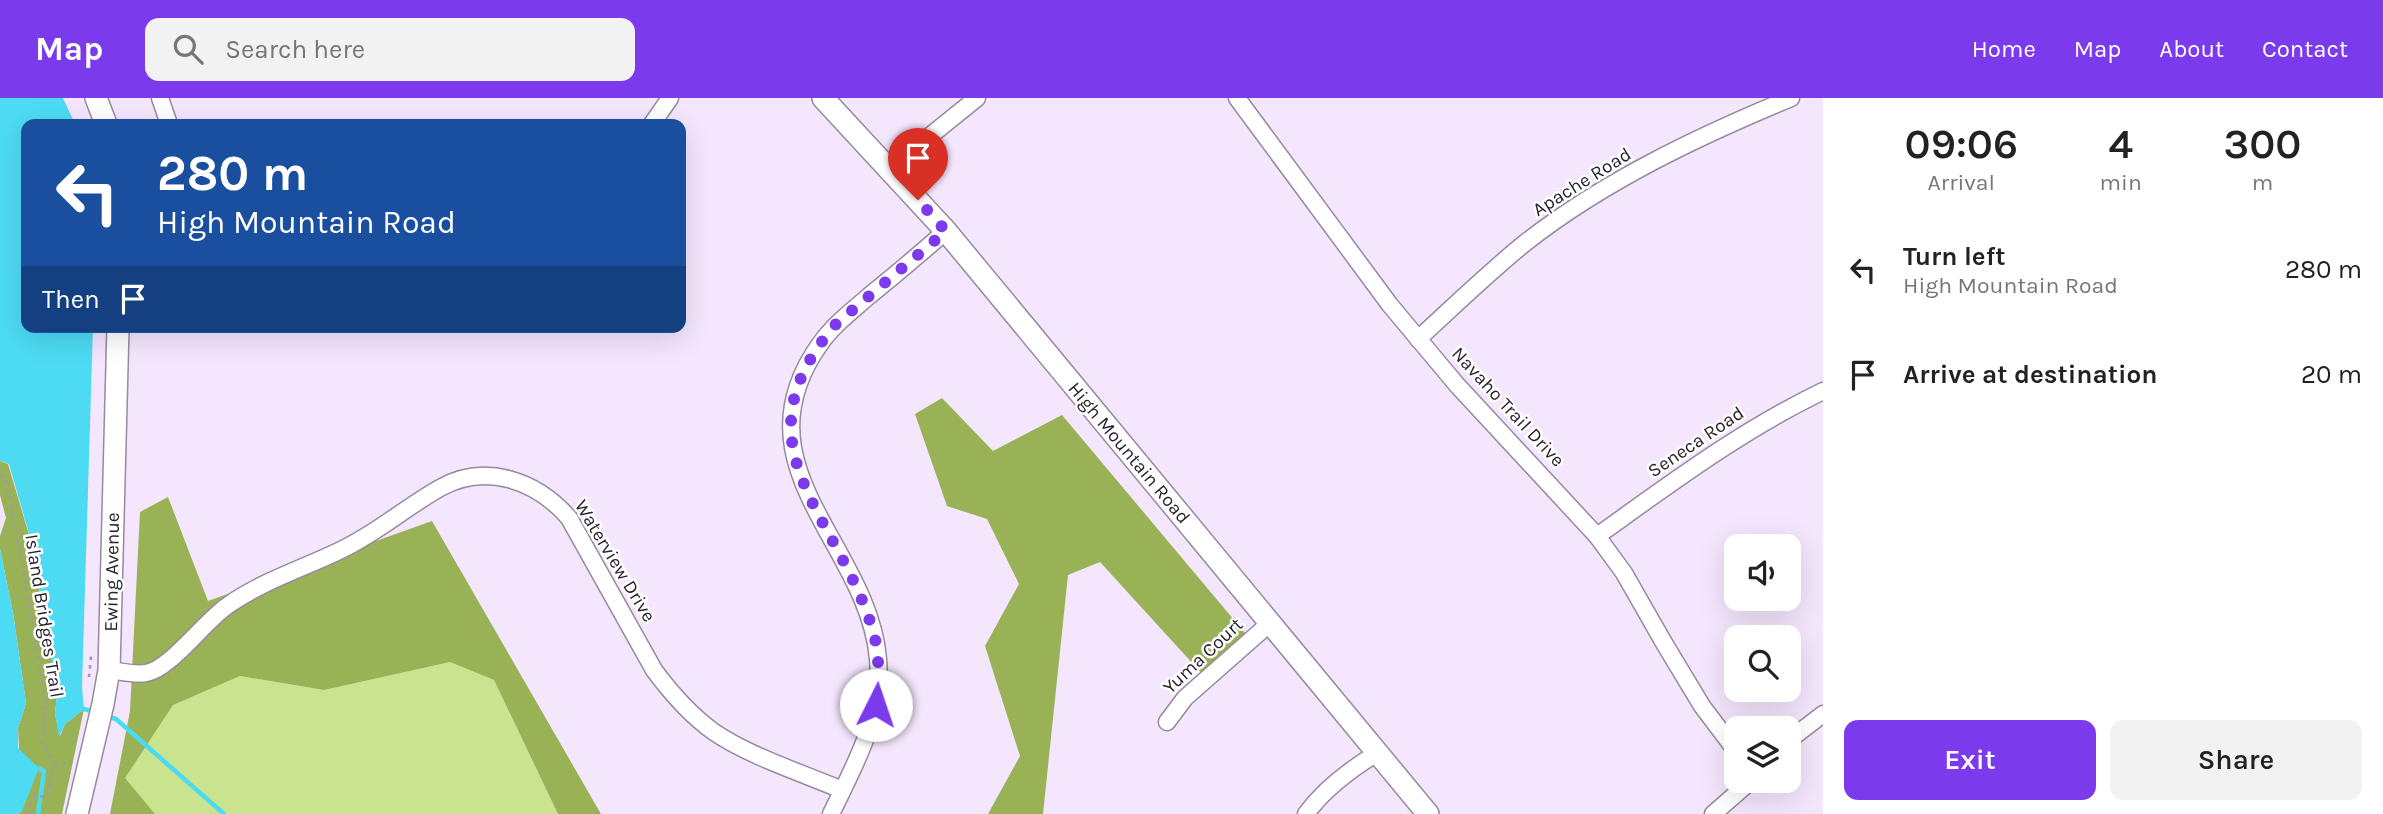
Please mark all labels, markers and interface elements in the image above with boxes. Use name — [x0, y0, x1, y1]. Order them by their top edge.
search box — [145, 18, 635, 81]
text: Map — [35, 30, 103, 68]
icon: search — [169, 30, 207, 68]
text: Search here — [225, 34, 365, 65]
text: Home — [1972, 35, 2036, 63]
text: Map — [2074, 35, 2121, 63]
text: About — [2159, 35, 2224, 63]
text: Contact — [2262, 35, 2348, 63]
text: 09:06 — [1905, 119, 2018, 169]
text: 4 — [2108, 119, 2133, 169]
text: 300 — [2223, 119, 2301, 169]
pin — [888, 128, 948, 200]
icon: arrive — [899, 139, 937, 177]
street label: Apache Road — [1529, 143, 1635, 221]
text: 280 m — [157, 145, 308, 202]
icon: left — [42, 147, 133, 238]
text: Arrival — [1928, 169, 1995, 196]
text: min — [2100, 169, 2142, 196]
text: m — [2252, 169, 2273, 196]
text: High Mountain Road — [157, 204, 456, 241]
text: Turn left — [1903, 241, 2005, 272]
icon: left — [1844, 251, 1882, 289]
text: 280 m — [2285, 254, 2362, 285]
text: High Mountain Road — [1903, 272, 2118, 299]
icon: arrive — [114, 280, 152, 318]
text: Then — [42, 284, 100, 315]
street label: Navaho Trail Drive — [1447, 343, 1569, 471]
icon: arrive — [1844, 356, 1882, 394]
text: Arrive at destination — [1903, 359, 2157, 390]
text: 20 m — [2301, 359, 2362, 390]
street label: High Mountain Road — [1064, 378, 1194, 528]
street label: Seneca Road — [1644, 402, 1748, 482]
street label: Waterview Drive — [570, 496, 660, 626]
street label: Ewing Avenue — [100, 512, 124, 632]
street label: Island Bridges Trail — [20, 533, 68, 699]
map controls — [1724, 534, 1801, 793]
button: sound — [1724, 534, 1801, 611]
street label: Yuma Court — [1159, 614, 1247, 698]
button: search — [1724, 625, 1801, 702]
position arrow — [839, 668, 913, 742]
button: layers — [1724, 716, 1801, 793]
button: Exit — [1844, 720, 2096, 800]
button: Share — [2110, 720, 2362, 800]

